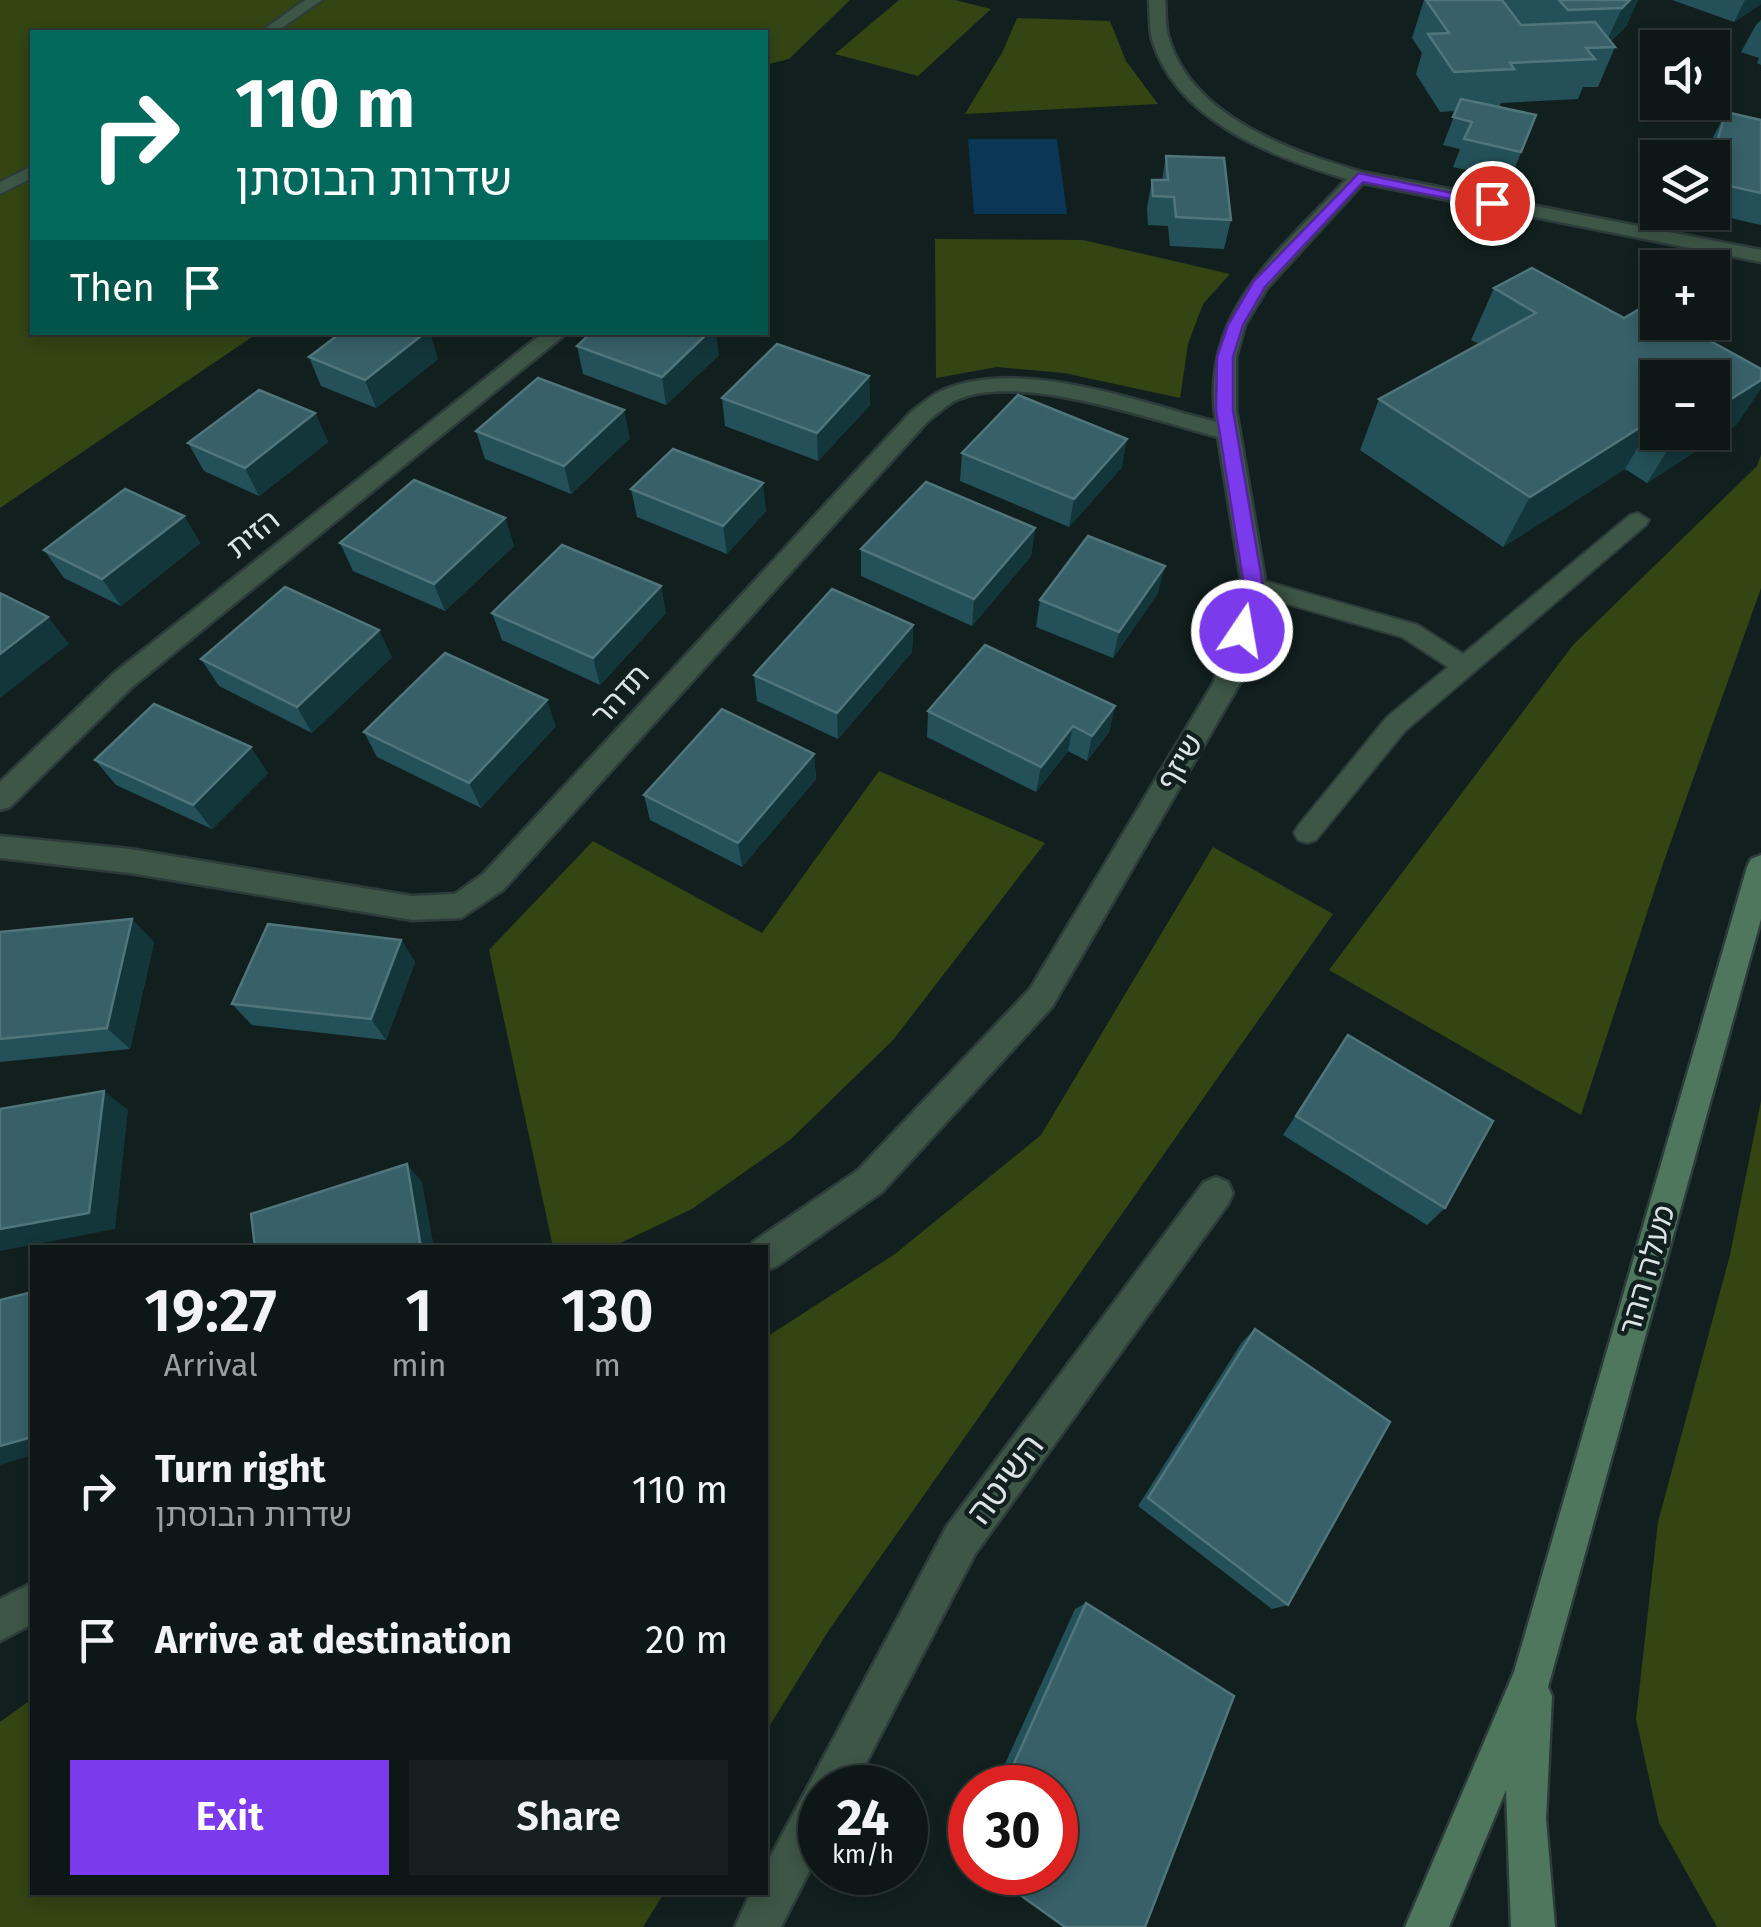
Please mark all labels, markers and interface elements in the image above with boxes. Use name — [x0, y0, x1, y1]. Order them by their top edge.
map controls — [1640, 30, 1730, 450]
button: sound — [1640, 30, 1730, 120]
text: 110 m — [235, 62, 415, 146]
icon: right — [70, 70, 200, 200]
button: layers — [1640, 140, 1730, 230]
text: שדרות הבוסתן — [235, 153, 512, 207]
pin — [1450, 161, 1535, 246]
icon: arrive — [1465, 176, 1520, 231]
button: + — [1640, 250, 1730, 340]
icon: arrive — [175, 260, 230, 315]
text: Then — [70, 265, 155, 311]
button: − — [1640, 360, 1730, 450]
street label: הזית — [219, 502, 287, 566]
position arrow — [1190, 579, 1294, 683]
street label: תדהר — [583, 657, 657, 733]
street label: שיזף — [1149, 727, 1211, 797]
street label: מעלה ההר — [1611, 1201, 1683, 1339]
text: 19:27 — [144, 1275, 277, 1347]
text: 1 — [405, 1275, 433, 1347]
text: 130 — [561, 1275, 654, 1347]
text: Arrival — [164, 1346, 258, 1384]
text: min — [391, 1346, 446, 1384]
text: m — [594, 1346, 621, 1384]
street label: השיטה — [958, 1426, 1052, 1532]
text: Turn right — [155, 1446, 325, 1492]
icon: right — [70, 1463, 125, 1518]
text: 110 m — [632, 1467, 728, 1513]
text: שדרות הבוסתן — [155, 1496, 352, 1534]
icon: arrive — [70, 1613, 125, 1668]
text: Arrive at destination — [155, 1617, 512, 1663]
text: 20 m — [645, 1617, 728, 1663]
button: Exit — [70, 1760, 389, 1875]
button: Share — [409, 1760, 728, 1875]
speed limit sign: 30 — [948, 1765, 1078, 1895]
text: 24 — [837, 1788, 889, 1848]
text: km/h — [832, 1840, 894, 1870]

